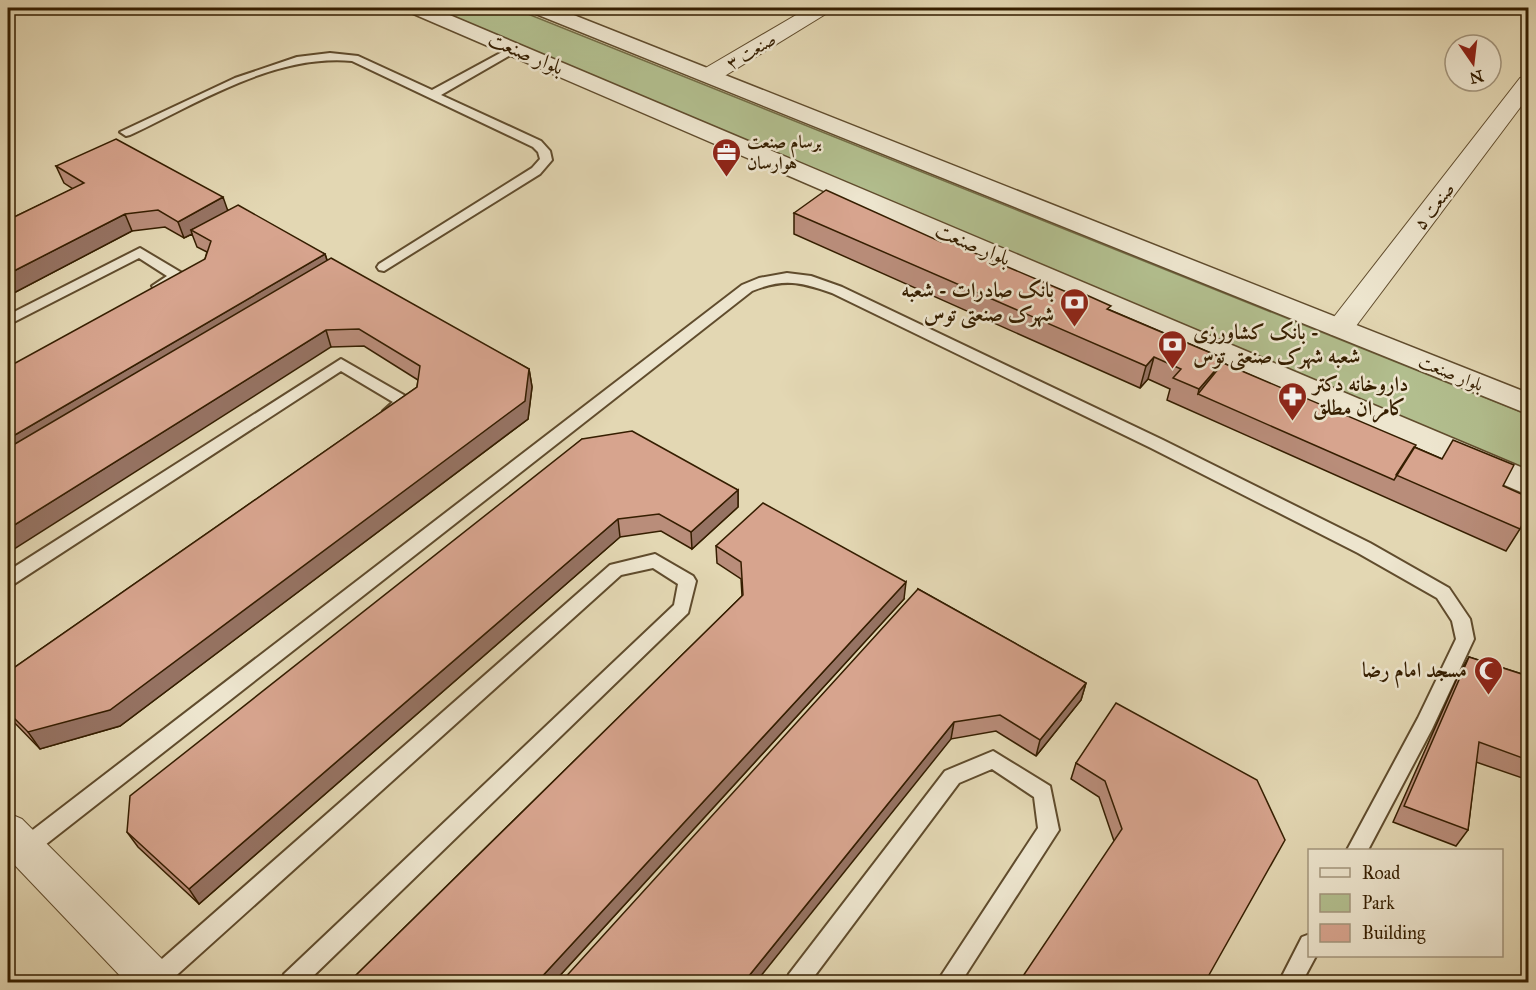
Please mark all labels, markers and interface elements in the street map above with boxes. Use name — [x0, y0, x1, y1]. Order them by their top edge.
street label: بلوار صنعت — [484, 26, 568, 80]
street label: صنعت ۳ — [722, 28, 780, 74]
north arrow — [1443, 33, 1503, 93]
text: N — [1467, 66, 1485, 88]
place label: برسام صنعت هوارسان — [747, 131, 822, 174]
office icon: برسام صنعت هوارسان — [710, 136, 742, 178]
street label: صنعت ۵ — [1409, 178, 1459, 234]
street label: بلوار صنعت — [931, 217, 1015, 271]
place label: بانک صادرات - شعبه شهرک صنعتی توس — [901, 277, 1054, 329]
bank icon: بانک صادرات - شعبه شهرک صنعتی توس — [1059, 286, 1091, 328]
place label: بانک کشاورزی - شعبه شهرک صنعتی توس — [1193, 319, 1360, 371]
bank icon: بانک کشاورزی - شعبه شهرک صنعتی توس — [1156, 328, 1188, 370]
street label: بلوار صنعت — [1415, 350, 1487, 396]
place label: داروخانه دکتر کامران مطلق — [1311, 371, 1409, 423]
pharmacy icon: داروخانه دکتر کامران مطلق — [1276, 380, 1308, 422]
mosque icon: مسجد امام رضا — [1472, 654, 1504, 696]
place label: مسجد امام رضا — [1362, 657, 1467, 689]
legend — [1308, 849, 1503, 957]
text: Road — [1362, 862, 1400, 884]
text: Park — [1362, 892, 1395, 914]
text: Building — [1362, 922, 1426, 945]

